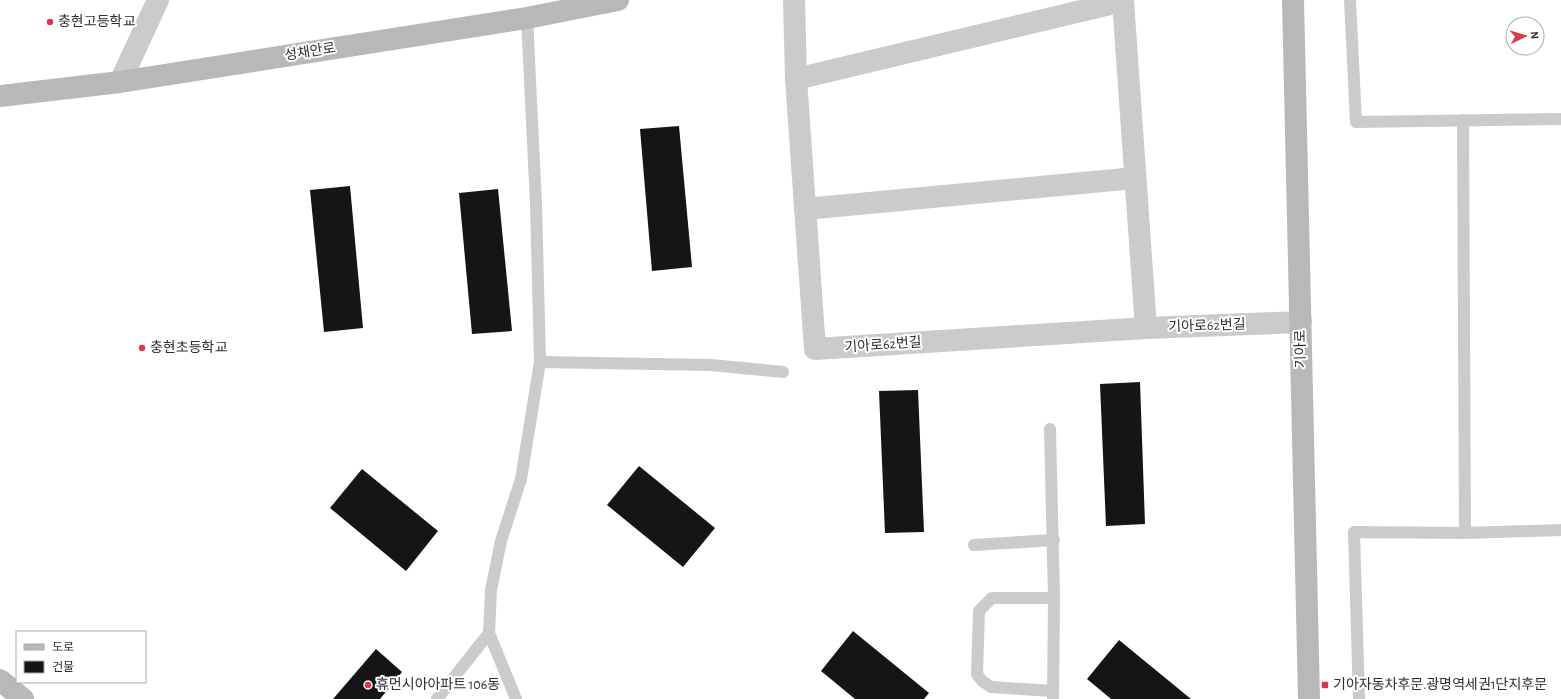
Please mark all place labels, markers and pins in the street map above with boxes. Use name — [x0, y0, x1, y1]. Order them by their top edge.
place label: 충현고등학교 — [58, 13, 135, 29]
marker: 충현고등학교 — [45, 17, 55, 27]
place label: 충현초등학교 — [150, 339, 227, 355]
marker: 충현초등학교 — [137, 343, 147, 353]
place label: 휴먼시아아파트 106동 — [376, 677, 500, 692]
place label: 기아자동차후문.광명역세권1단지후문 — [1333, 677, 1547, 692]
marker: 휴먼시아아파트 106동 — [363, 680, 373, 690]
marker: 기아자동차후문.광명역세권1단지후문 — [1320, 680, 1330, 690]

